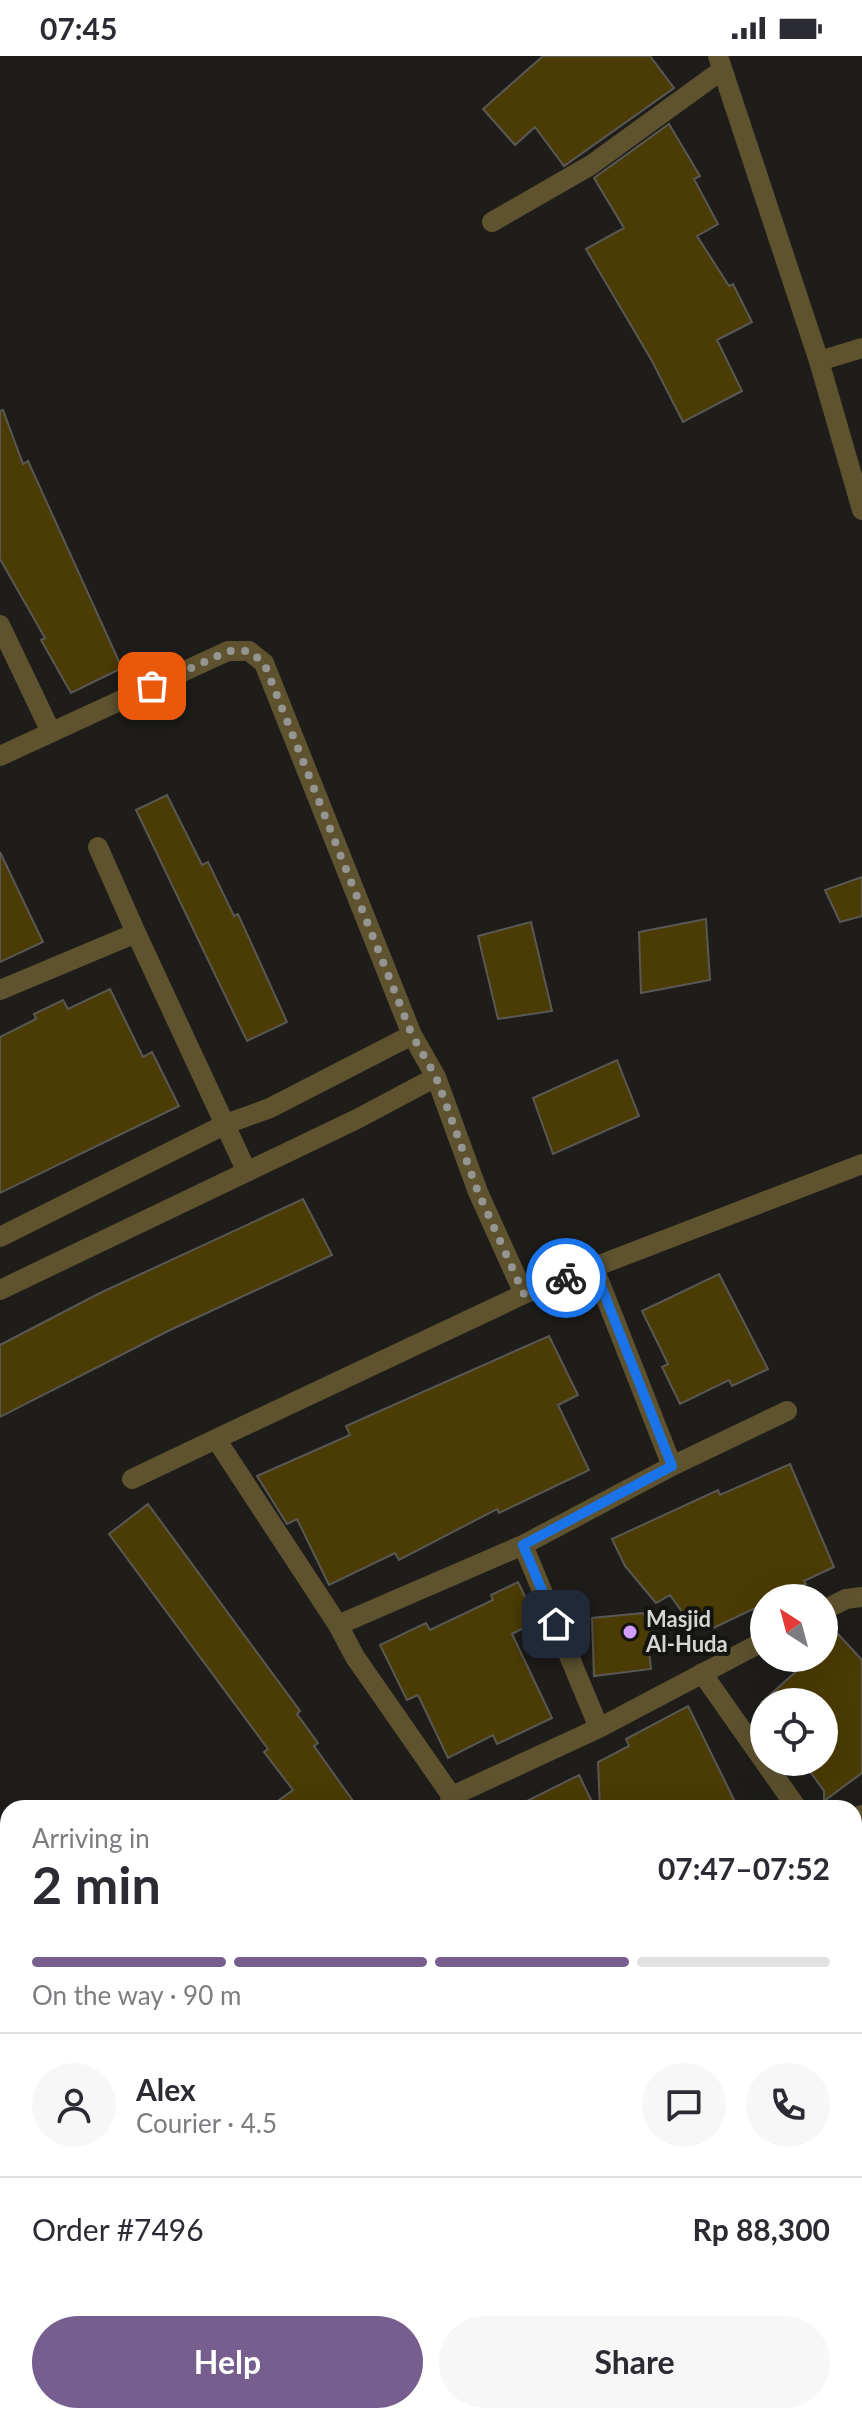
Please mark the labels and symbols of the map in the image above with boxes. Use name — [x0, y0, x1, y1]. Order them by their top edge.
pin — [118, 652, 186, 720]
courier — [526, 1238, 606, 1318]
north arrow — [750, 1584, 838, 1672]
pin — [522, 1590, 590, 1658]
place label: Masjid Al-Huda — [645, 1605, 728, 1657]
marker: Masjid Al-Huda — [621, 1623, 639, 1641]

